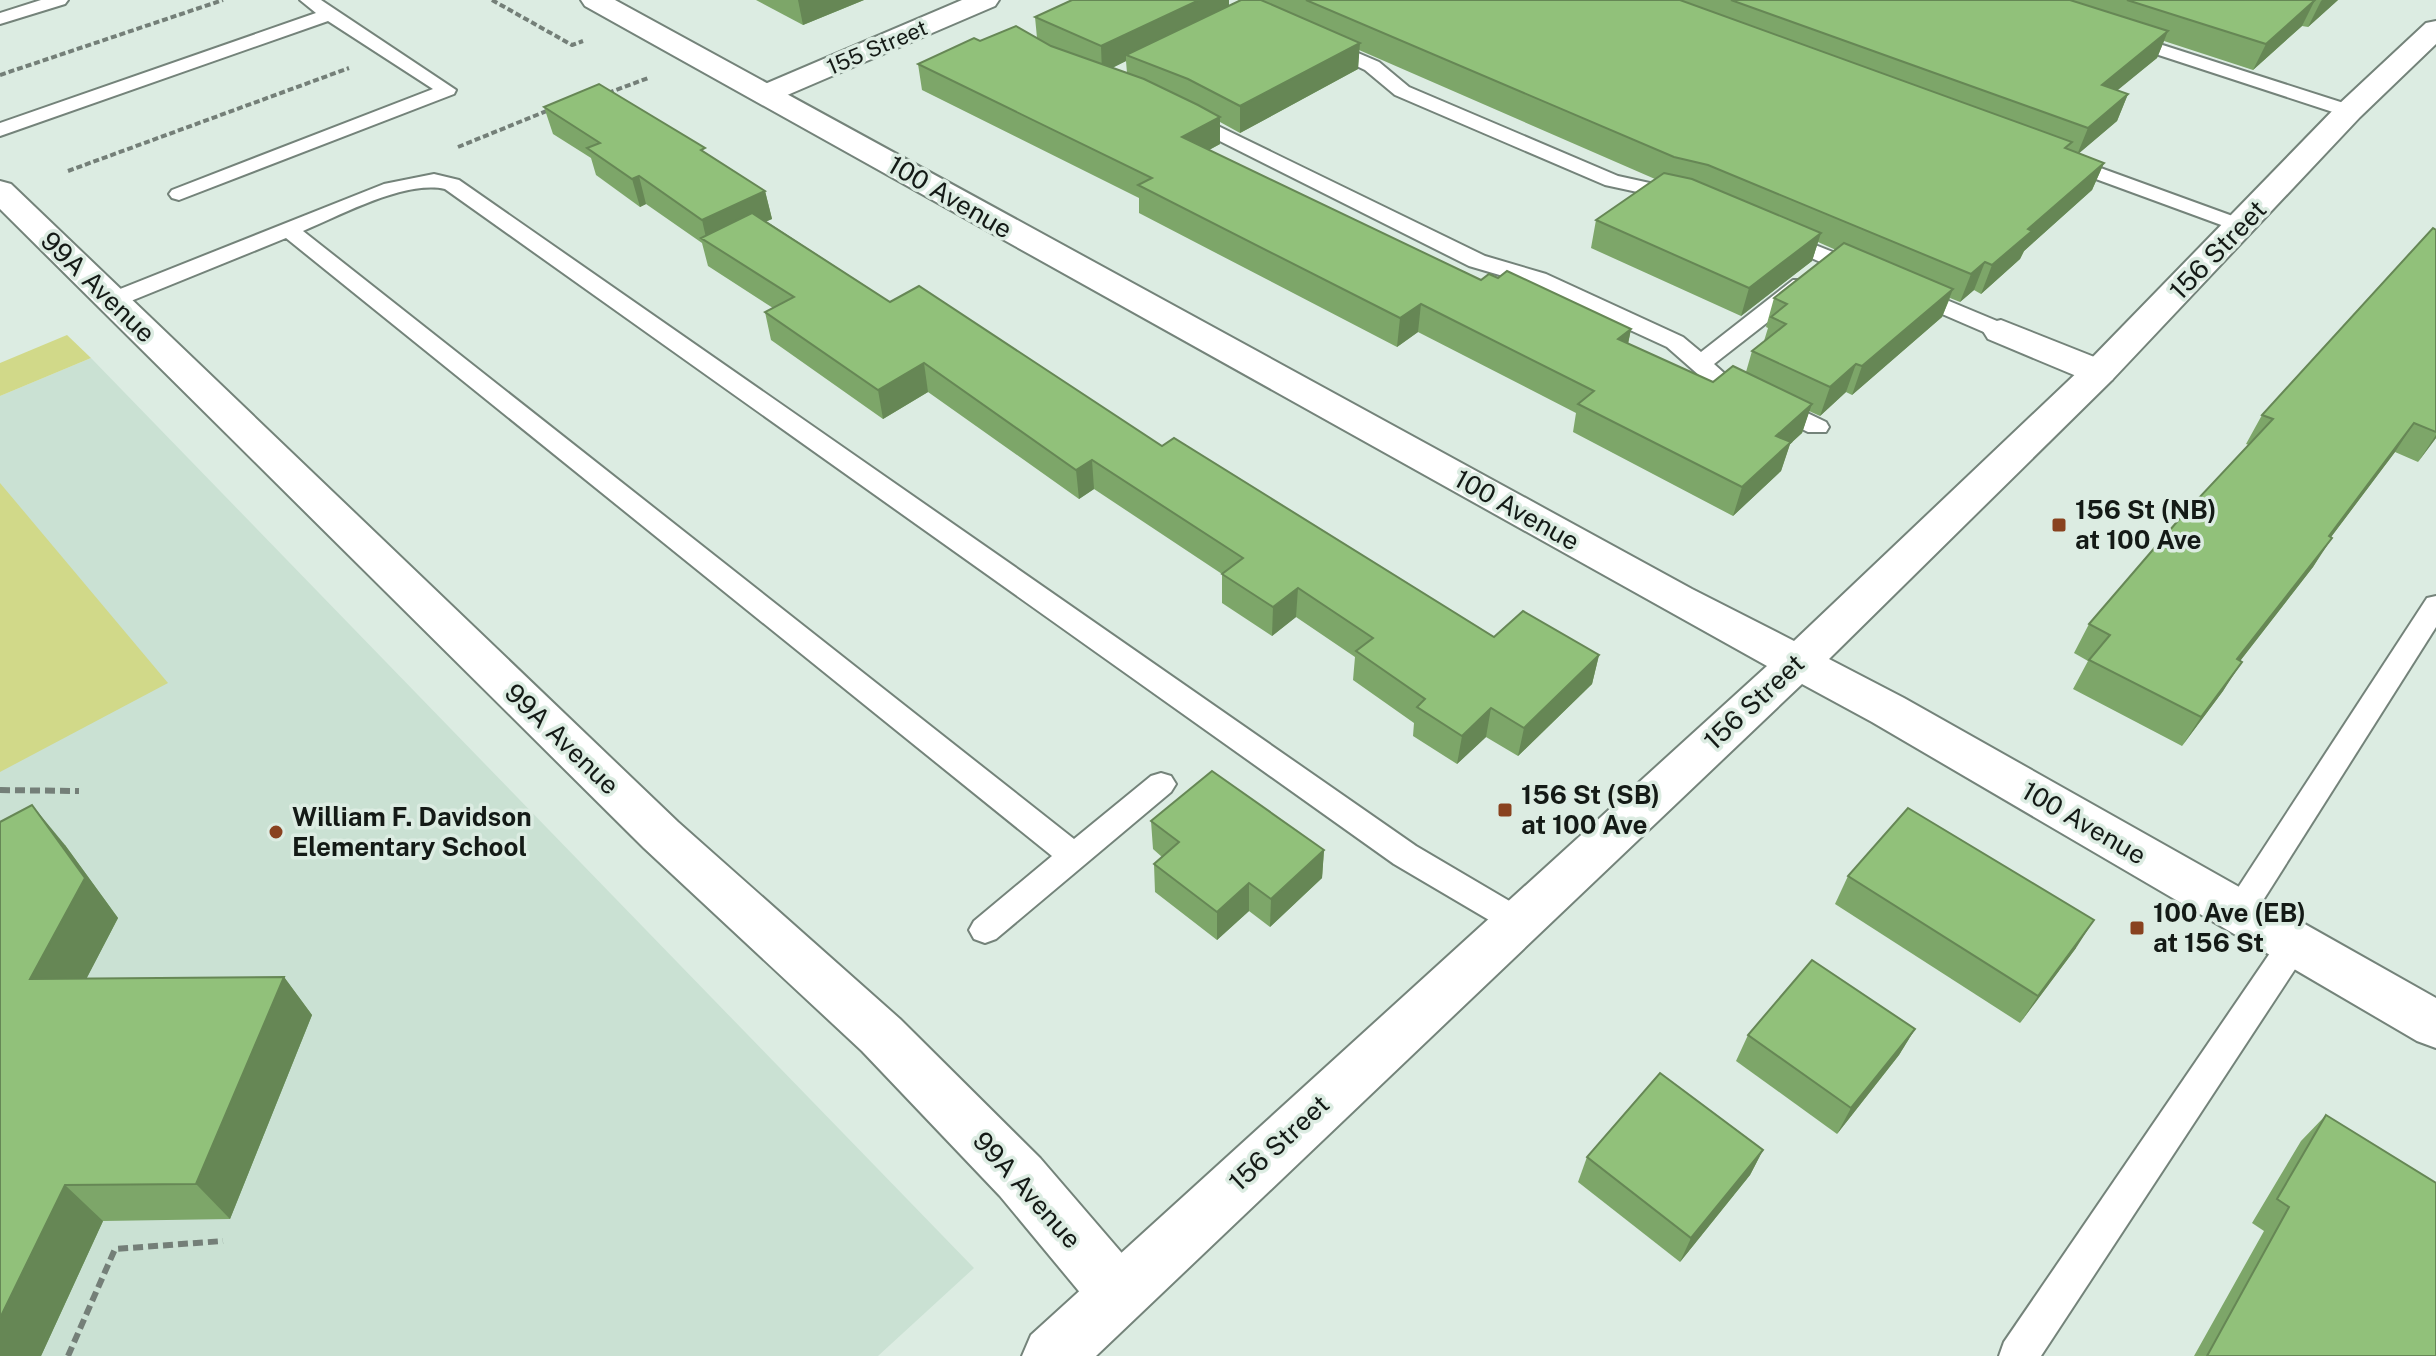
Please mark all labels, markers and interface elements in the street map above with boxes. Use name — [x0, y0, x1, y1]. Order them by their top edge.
street label: 155 Street — [823, 14, 931, 80]
street label: 100 Avenue — [883, 149, 1018, 244]
street label: 156 Street — [2163, 194, 2272, 306]
street label: 99A Avenue — [35, 225, 162, 349]
street label: 100 Avenue — [1449, 463, 1585, 557]
place label: 156 St (NB) at 100 Ave — [2075, 494, 2216, 555]
marker: 156 St (NB) at 100 Ave — [2050, 516, 2068, 534]
street label: 156 Street — [1697, 647, 1810, 756]
street label: 99A Avenue — [499, 677, 626, 801]
street label: 100 Avenue — [2017, 775, 2152, 870]
place label: 156 St (SB) at 100 Ave — [1521, 779, 1660, 840]
place label: William F. Davidson Elementary School — [292, 801, 532, 862]
marker: 156 St (SB) at 100 Ave — [1496, 801, 1514, 819]
marker: William F. Davidson Elementary School — [267, 823, 285, 841]
place label: 100 Ave (EB) at 156 St — [2153, 897, 2306, 958]
marker: 100 Ave (EB) at 156 St — [2128, 919, 2146, 937]
street label: 156 Street — [1222, 1088, 1335, 1197]
street label: 99A Avenue — [967, 1125, 1088, 1254]

